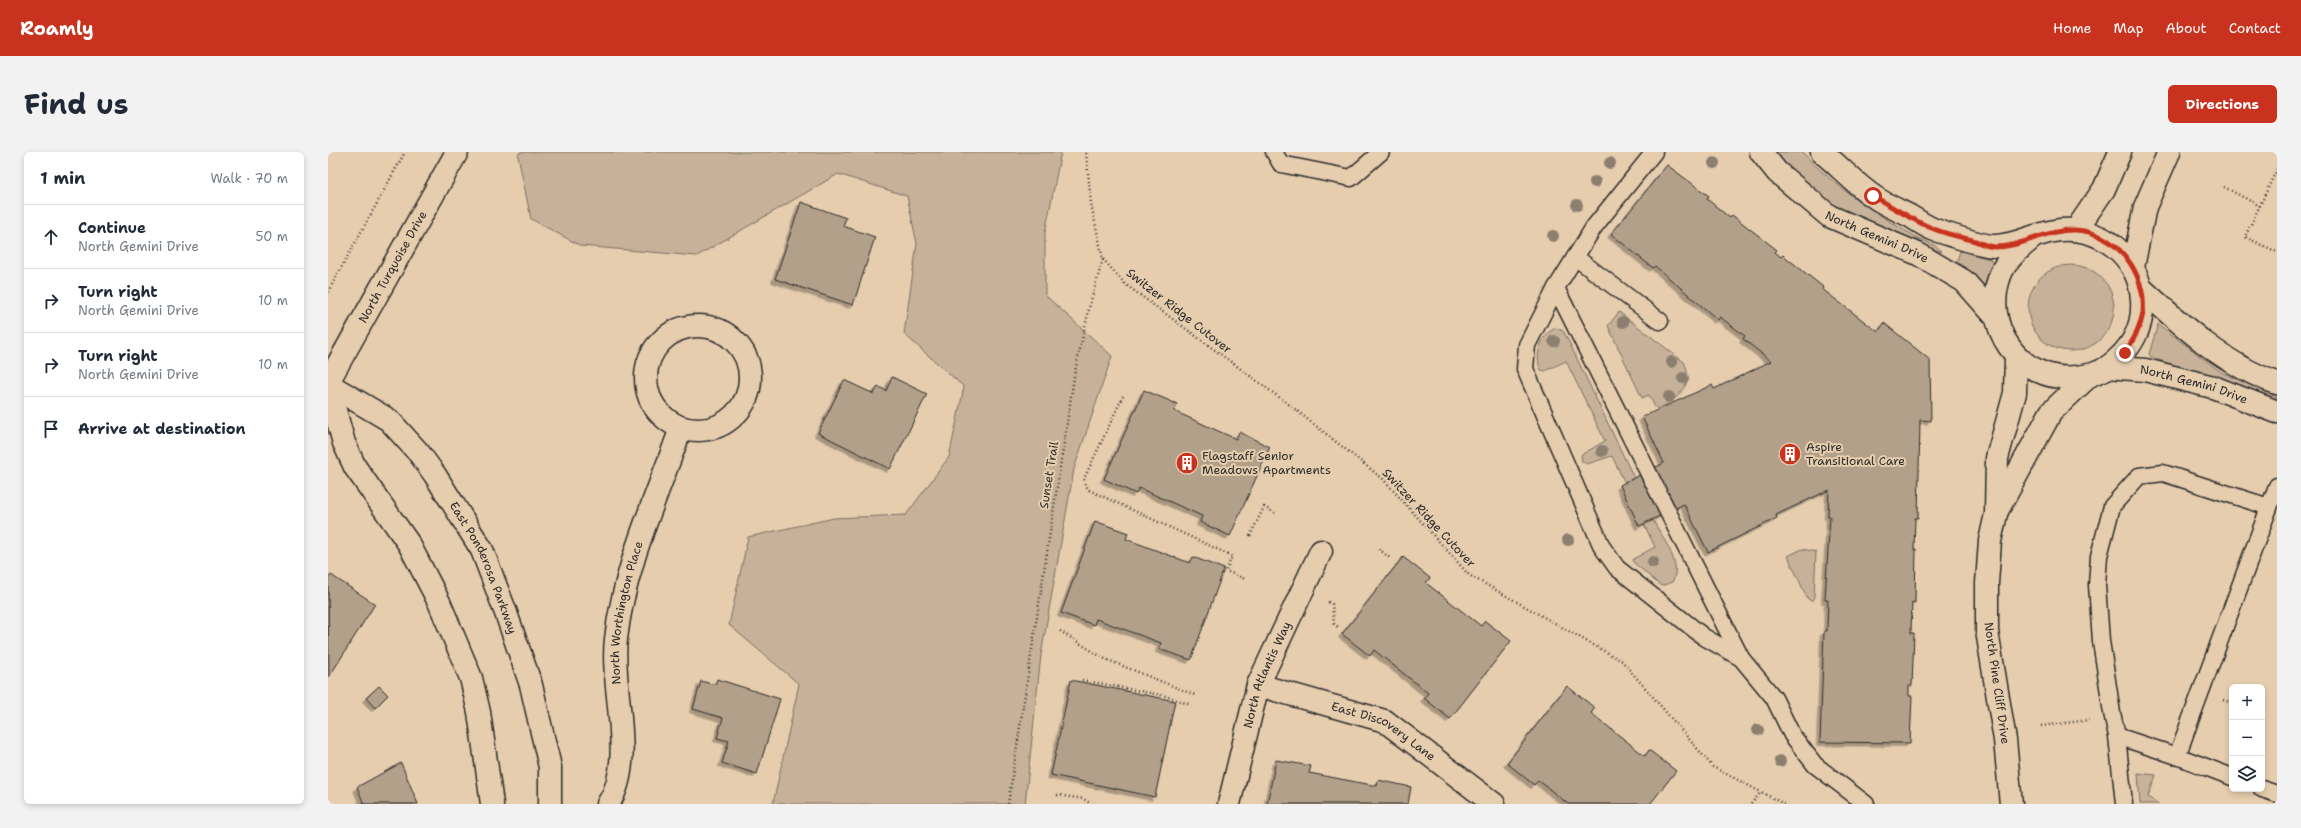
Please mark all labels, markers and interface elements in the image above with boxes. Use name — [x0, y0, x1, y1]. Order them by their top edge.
text: Roamly — [20, 16, 94, 41]
text: Home — [2053, 19, 2092, 37]
text: Map — [2114, 19, 2144, 37]
text: About — [2166, 19, 2207, 37]
text: Contact — [2229, 19, 2281, 37]
text: Find us — [24, 85, 129, 123]
button: Directions — [2168, 85, 2277, 123]
text: 1 min — [40, 167, 85, 189]
text: Walk · 70 m — [211, 170, 288, 187]
route start — [1864, 187, 1882, 205]
street label: North Gemini Drive — [1823, 207, 1932, 267]
street label: North Turquoise Drive — [355, 208, 431, 326]
text: Continue — [78, 218, 146, 238]
icon: ahead — [40, 226, 62, 248]
text: 50 m — [255, 228, 288, 245]
text: North Gemini Drive — [78, 238, 199, 255]
street label: Switzer Ridge Cutover — [1123, 265, 1235, 357]
text: Turn right — [78, 282, 158, 302]
icon: right — [40, 290, 62, 312]
text: 10 m — [258, 292, 288, 309]
text: North Gemini Drive — [78, 302, 199, 319]
route end — [2116, 344, 2134, 362]
text: Turn right — [78, 346, 158, 366]
icon: right — [40, 354, 62, 376]
text: 10 m — [258, 356, 288, 373]
street label: North Gemini Drive — [2139, 362, 2250, 408]
text: North Gemini Drive — [78, 366, 199, 383]
icon: arrive — [40, 418, 62, 440]
text: Arrive at destination — [78, 419, 246, 439]
place label: Aspire Transitional Care — [1806, 439, 1905, 469]
street label: Sunset Trail — [1036, 440, 1062, 510]
building icon: Aspire Transitional Care — [1777, 441, 1803, 467]
place label: Flagstaff Senior Meadows Apartments — [1202, 448, 1331, 478]
building icon: Flagstaff Senior Meadows Apartments — [1174, 450, 1200, 476]
street label: Switzer Ridge Cutover — [1379, 465, 1479, 571]
street label: East Ponderosa Parkway — [446, 499, 521, 636]
street label: North Worthington Place — [607, 539, 647, 685]
street label: North Atlantis Way — [1240, 619, 1295, 730]
street label: North Pine Cliff Drive — [1981, 621, 2014, 745]
map controls — [2229, 684, 2265, 792]
button: + — [2229, 684, 2265, 720]
street label: East Discovery Lane — [1330, 698, 1439, 765]
button: − — [2229, 720, 2265, 756]
button: layers — [2229, 756, 2265, 792]

